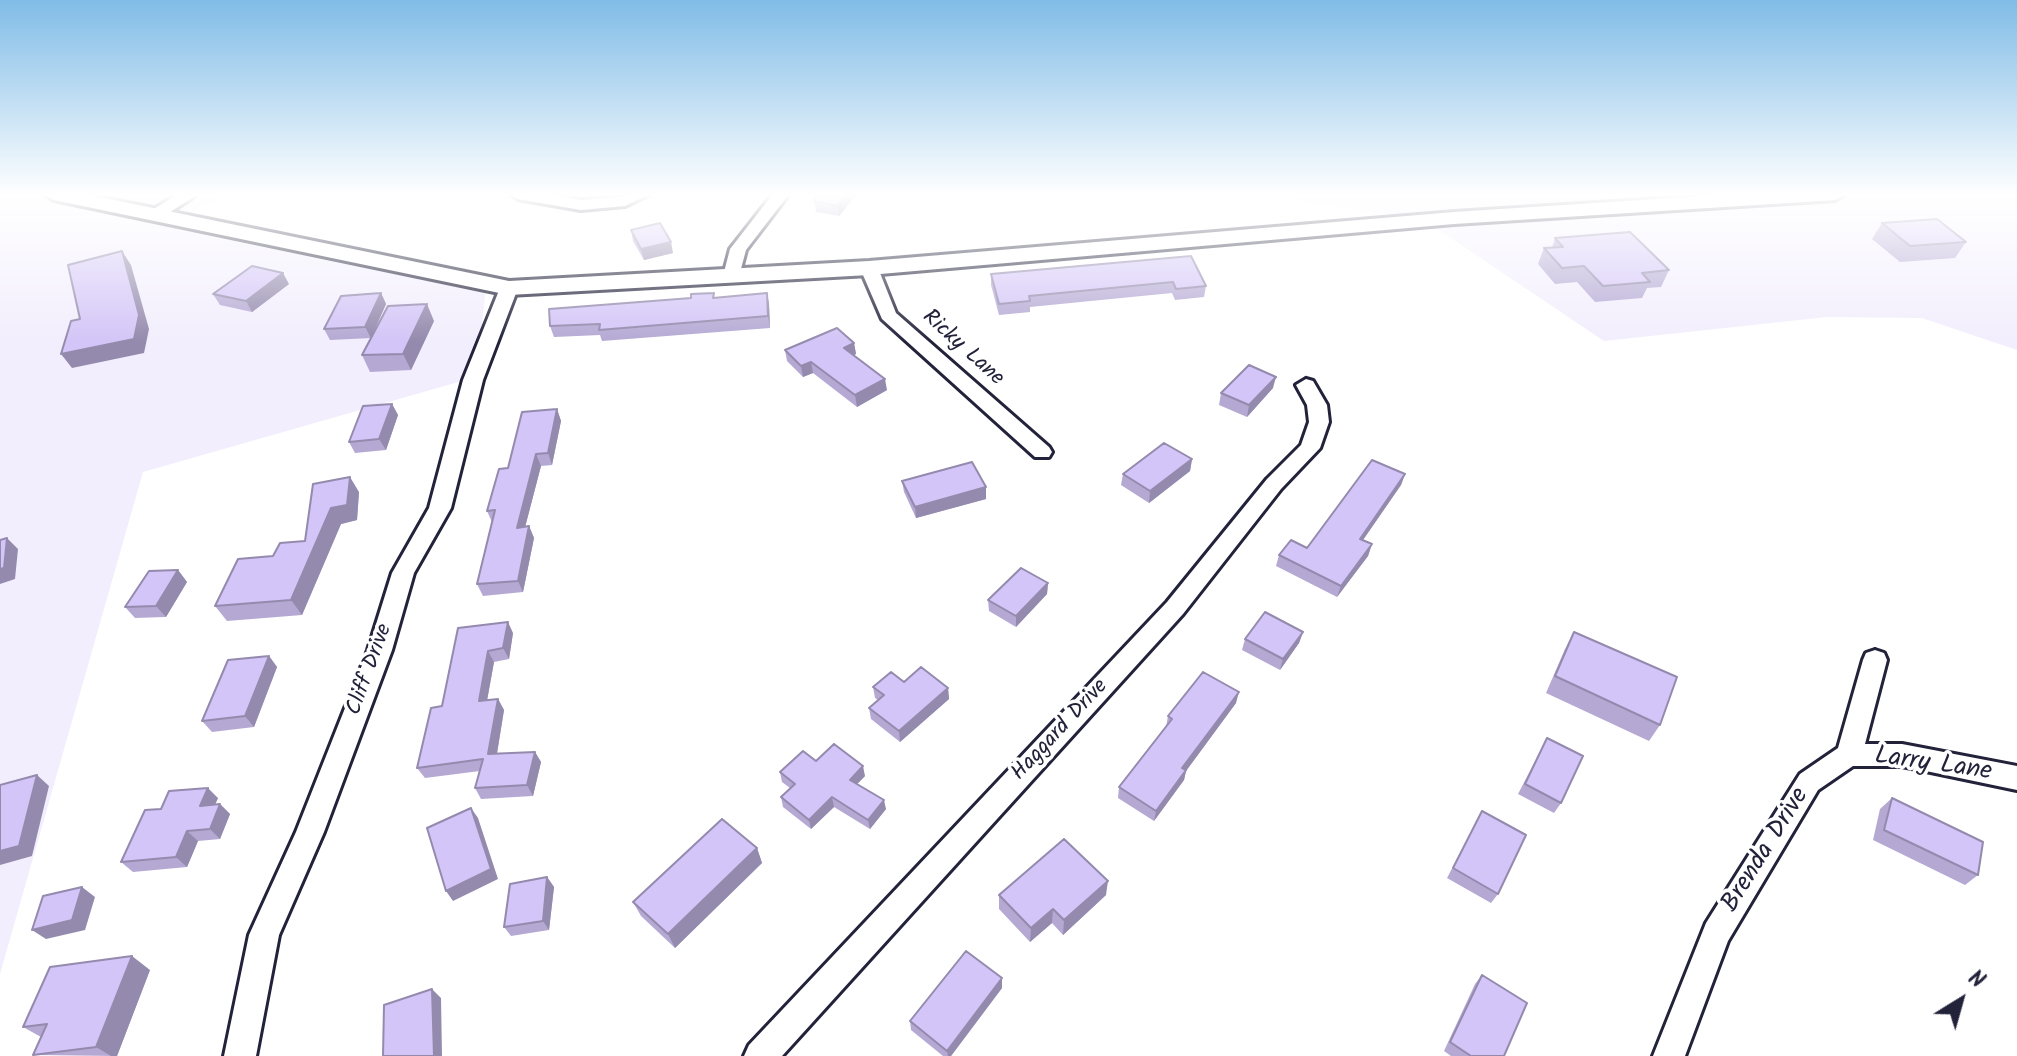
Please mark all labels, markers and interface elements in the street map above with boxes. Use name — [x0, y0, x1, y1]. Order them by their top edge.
street label: Ricky Lane — [916, 305, 1008, 393]
street label: Cliff Drive — [342, 621, 400, 719]
street label: Haggard Drive — [1007, 675, 1115, 787]
street label: Larry Lane — [1872, 742, 1994, 790]
street label: Brenda Drive — [1717, 783, 1817, 919]
north arrow — [1921, 960, 2001, 1040]
text: N — [1960, 962, 1992, 999]

